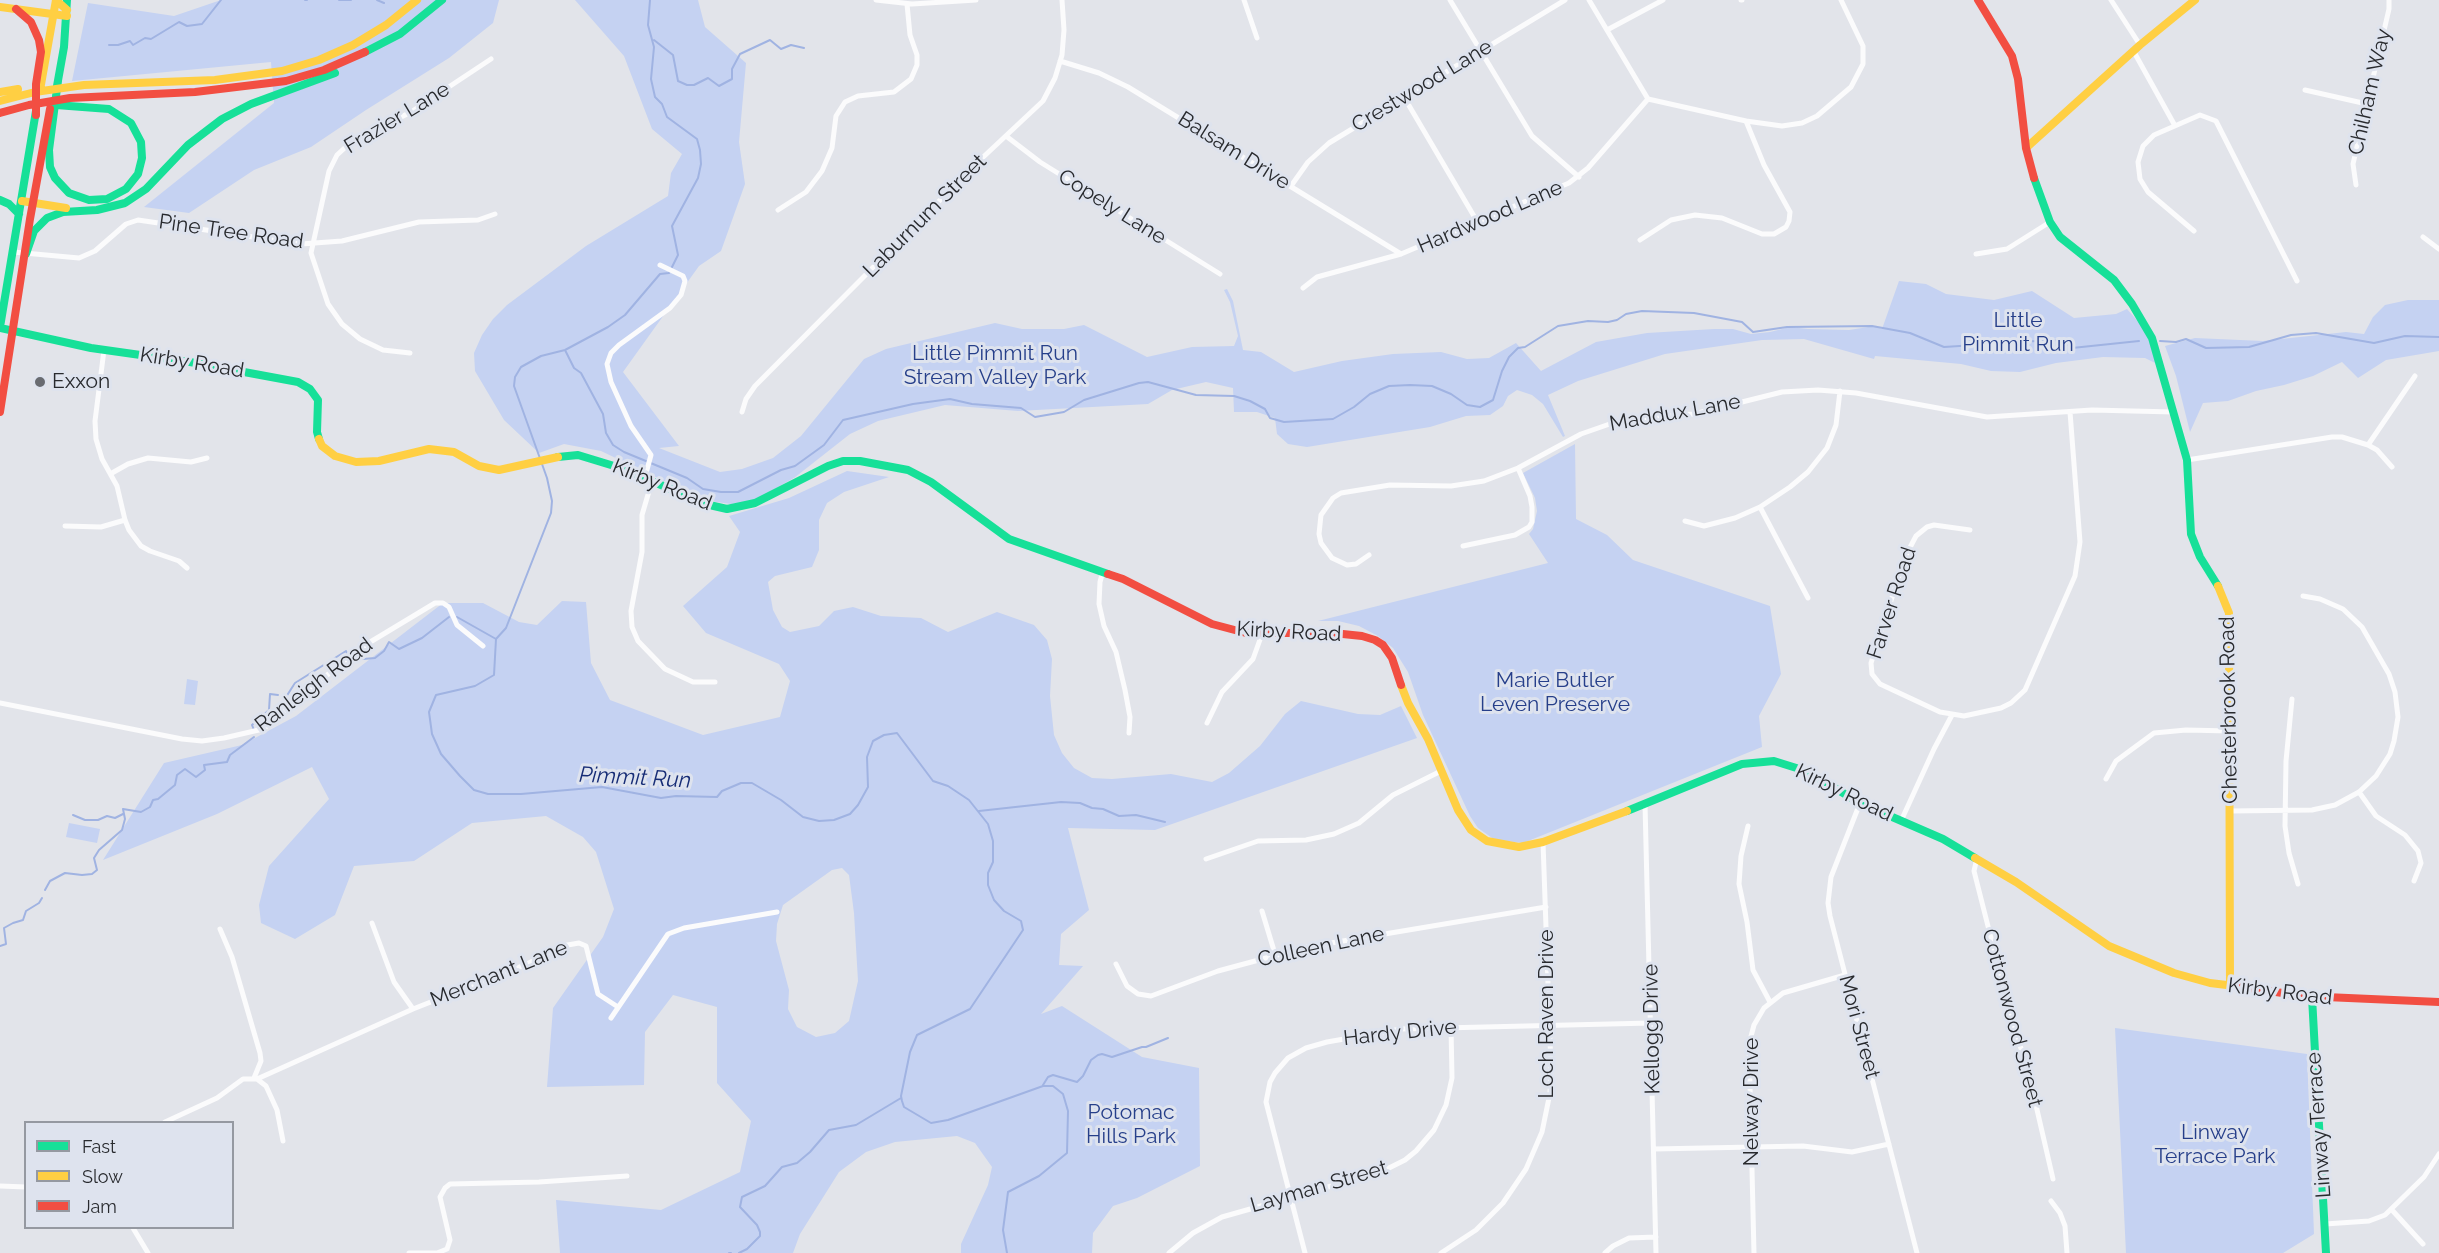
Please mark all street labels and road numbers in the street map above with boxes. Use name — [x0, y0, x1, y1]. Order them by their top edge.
street label: Chilham Way — [2343, 26, 2397, 158]
street label: Crestwood Lane — [1347, 34, 1497, 138]
street label: Frazier Lane — [340, 77, 454, 159]
street label: Balsam Drive — [1173, 107, 1295, 195]
street label: Laburnum Street — [858, 149, 992, 283]
street label: Copely Lane — [1053, 164, 1171, 250]
street label: Hardwood Lane — [1414, 175, 1566, 259]
street label: Pine Tree Road — [157, 209, 305, 255]
street label: Kirby Road — [138, 342, 246, 384]
street label: Maddux Lane — [1608, 389, 1742, 437]
street label: Kirby Road — [609, 454, 715, 516]
street label: Farver Road — [1862, 544, 1922, 662]
street label: Chesterbrook Road — [2215, 616, 2243, 804]
street label: Kirby Road — [1236, 617, 1342, 647]
street label: Ranleigh Road — [250, 633, 378, 737]
street label: Kirby Road — [1791, 759, 1897, 827]
street label: Colleen Lane — [1255, 921, 1387, 973]
street label: Cottonwood Street — [1976, 926, 2048, 1110]
street label: Loch Raven Drive — [1534, 929, 1560, 1099]
street label: Merchant Lane — [427, 935, 571, 1013]
street label: Kellogg Drive — [1638, 964, 1666, 1094]
street label: Mori Street — [1833, 972, 1885, 1082]
street label: Kirby Road — [2226, 973, 2334, 1011]
street label: Hardy Drive — [1342, 1015, 1458, 1051]
street label: Nelway Drive — [1739, 1038, 1765, 1166]
street label: Linway Terrace — [2301, 1051, 2337, 1199]
street label: Layman Street — [1248, 1155, 1390, 1219]

